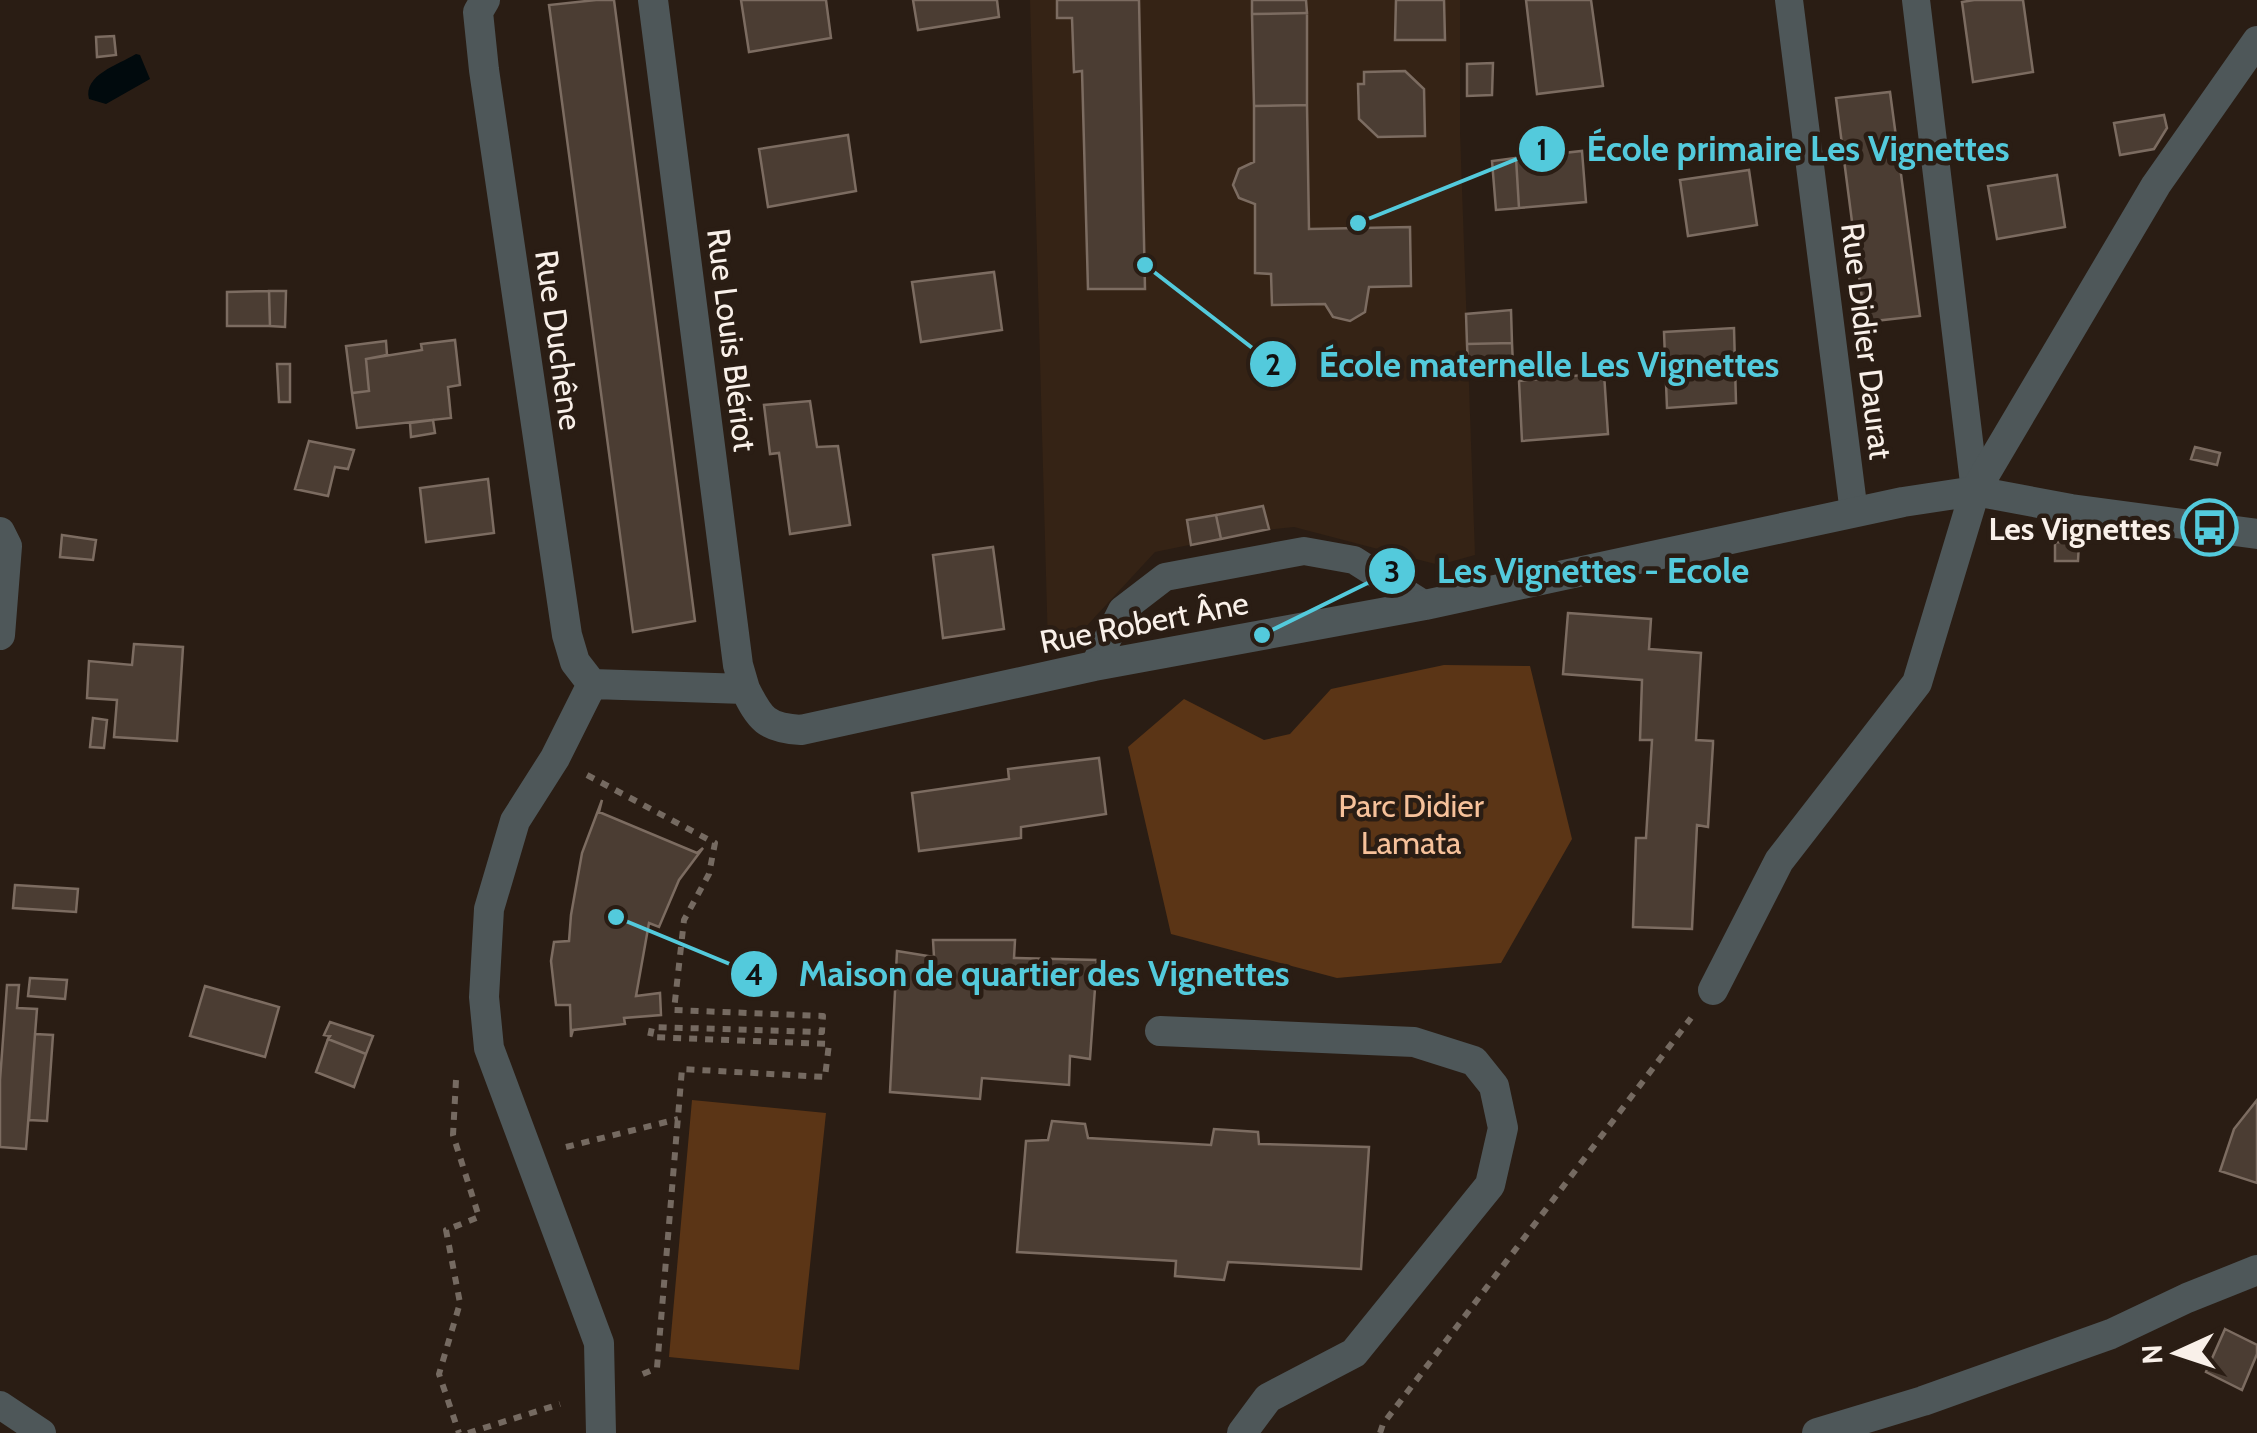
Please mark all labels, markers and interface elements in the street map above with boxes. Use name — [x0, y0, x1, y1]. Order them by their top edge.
callout: École primaire Les Vignettes — [1517, 117, 2030, 182]
text: École primaire Les Vignettes — [1586, 127, 2010, 170]
text: 1 — [1536, 131, 1548, 168]
street label: Rue Didier Daurat — [1833, 220, 1901, 462]
street label: Rue Louis Blériot — [699, 226, 765, 454]
street label: Rue Duchêne — [527, 247, 591, 433]
callout: École maternelle Les Vignettes — [1248, 332, 1799, 397]
text: École maternelle Les Vignettes — [1319, 343, 1779, 386]
text: 2 — [1265, 346, 1281, 383]
bus stop icon: Les Vignettes — [2180, 498, 2240, 558]
place label: Les Vignettes — [1988, 509, 2171, 548]
callout: Les Vignettes - Ecole — [1367, 539, 1769, 604]
text: Les Vignettes - Ecole — [1437, 549, 1749, 592]
text: 3 — [1384, 553, 1400, 590]
street label: Rue Robert Âne — [1036, 583, 1252, 661]
park label: Parc Didier Lamata — [1338, 786, 1485, 862]
callout: Maison de quartier des Vignettes — [729, 942, 1310, 1007]
text: Maison de quartier des Vignettes — [798, 952, 1290, 995]
text: 4 — [745, 956, 763, 993]
north arrow — [2127, 1303, 2227, 1403]
text: N — [2135, 1344, 2170, 1365]

